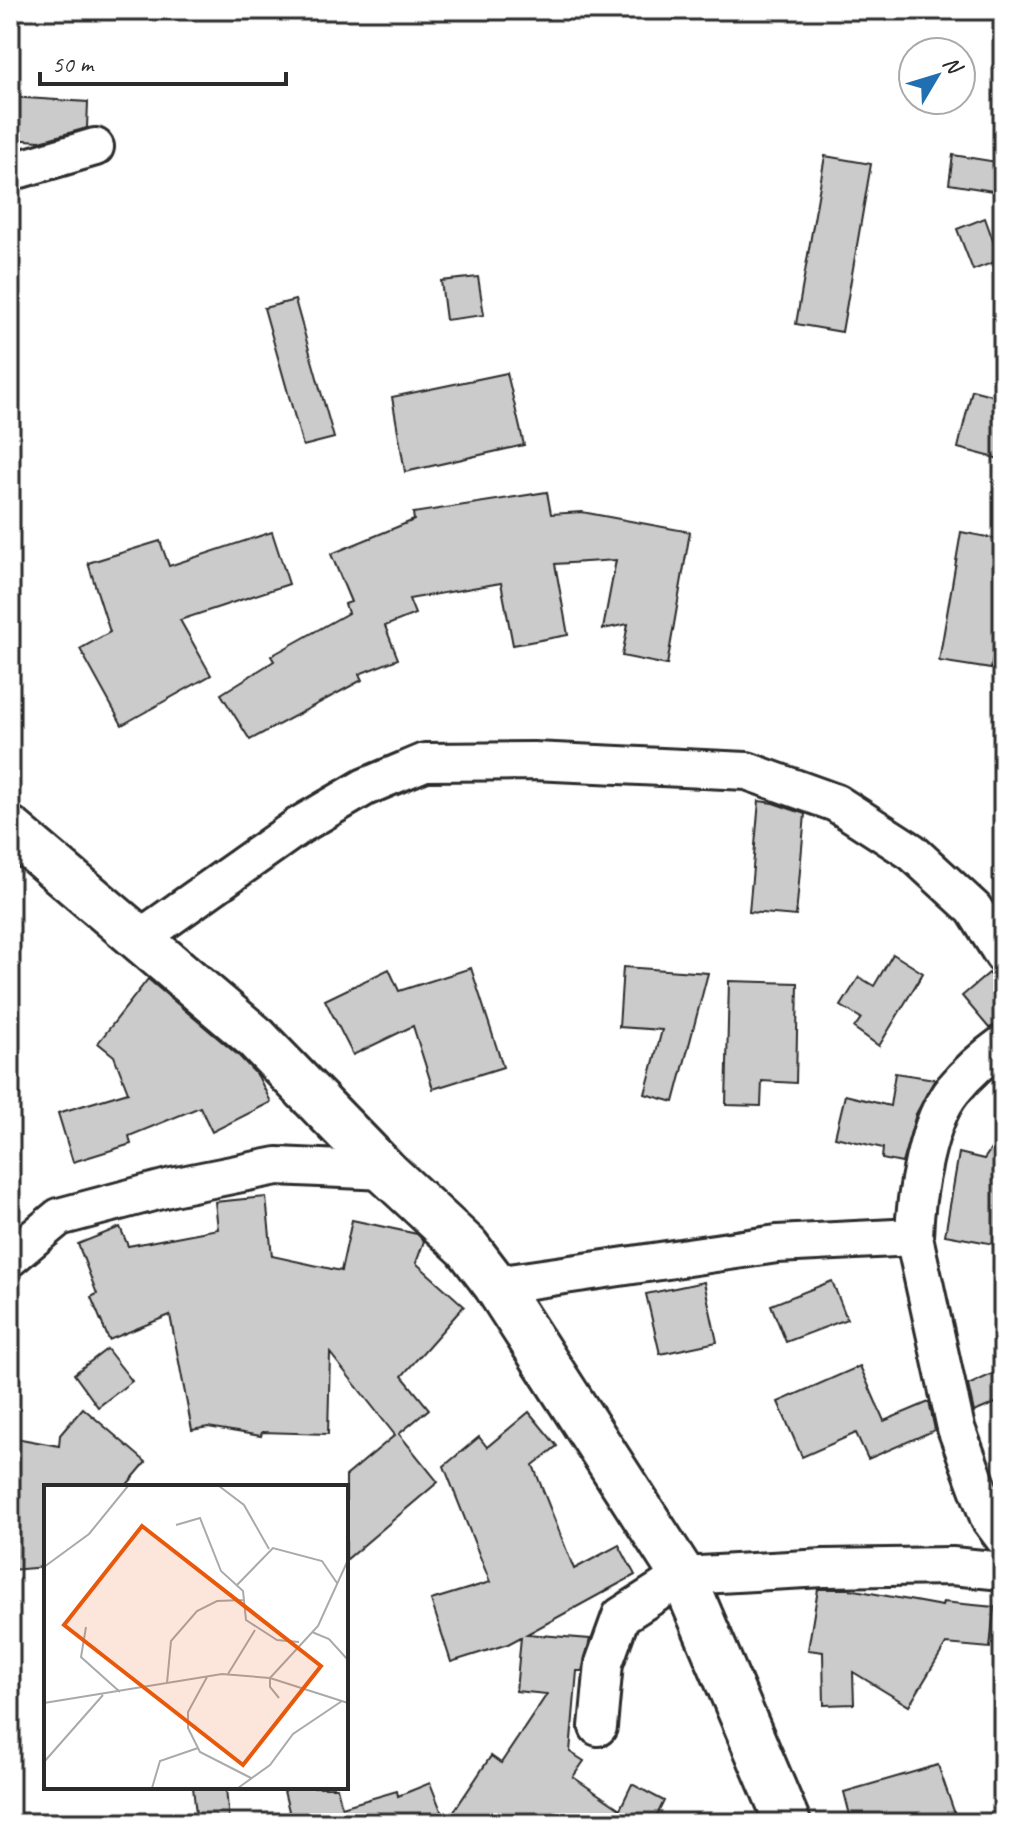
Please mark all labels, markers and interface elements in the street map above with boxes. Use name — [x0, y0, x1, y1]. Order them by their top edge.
scale bar — [40, 36, 286, 86]
north arrow — [897, 36, 977, 116]
text: 50 m — [52, 49, 95, 79]
text: N — [937, 50, 969, 81]
inset map — [44, 1485, 348, 1789]

